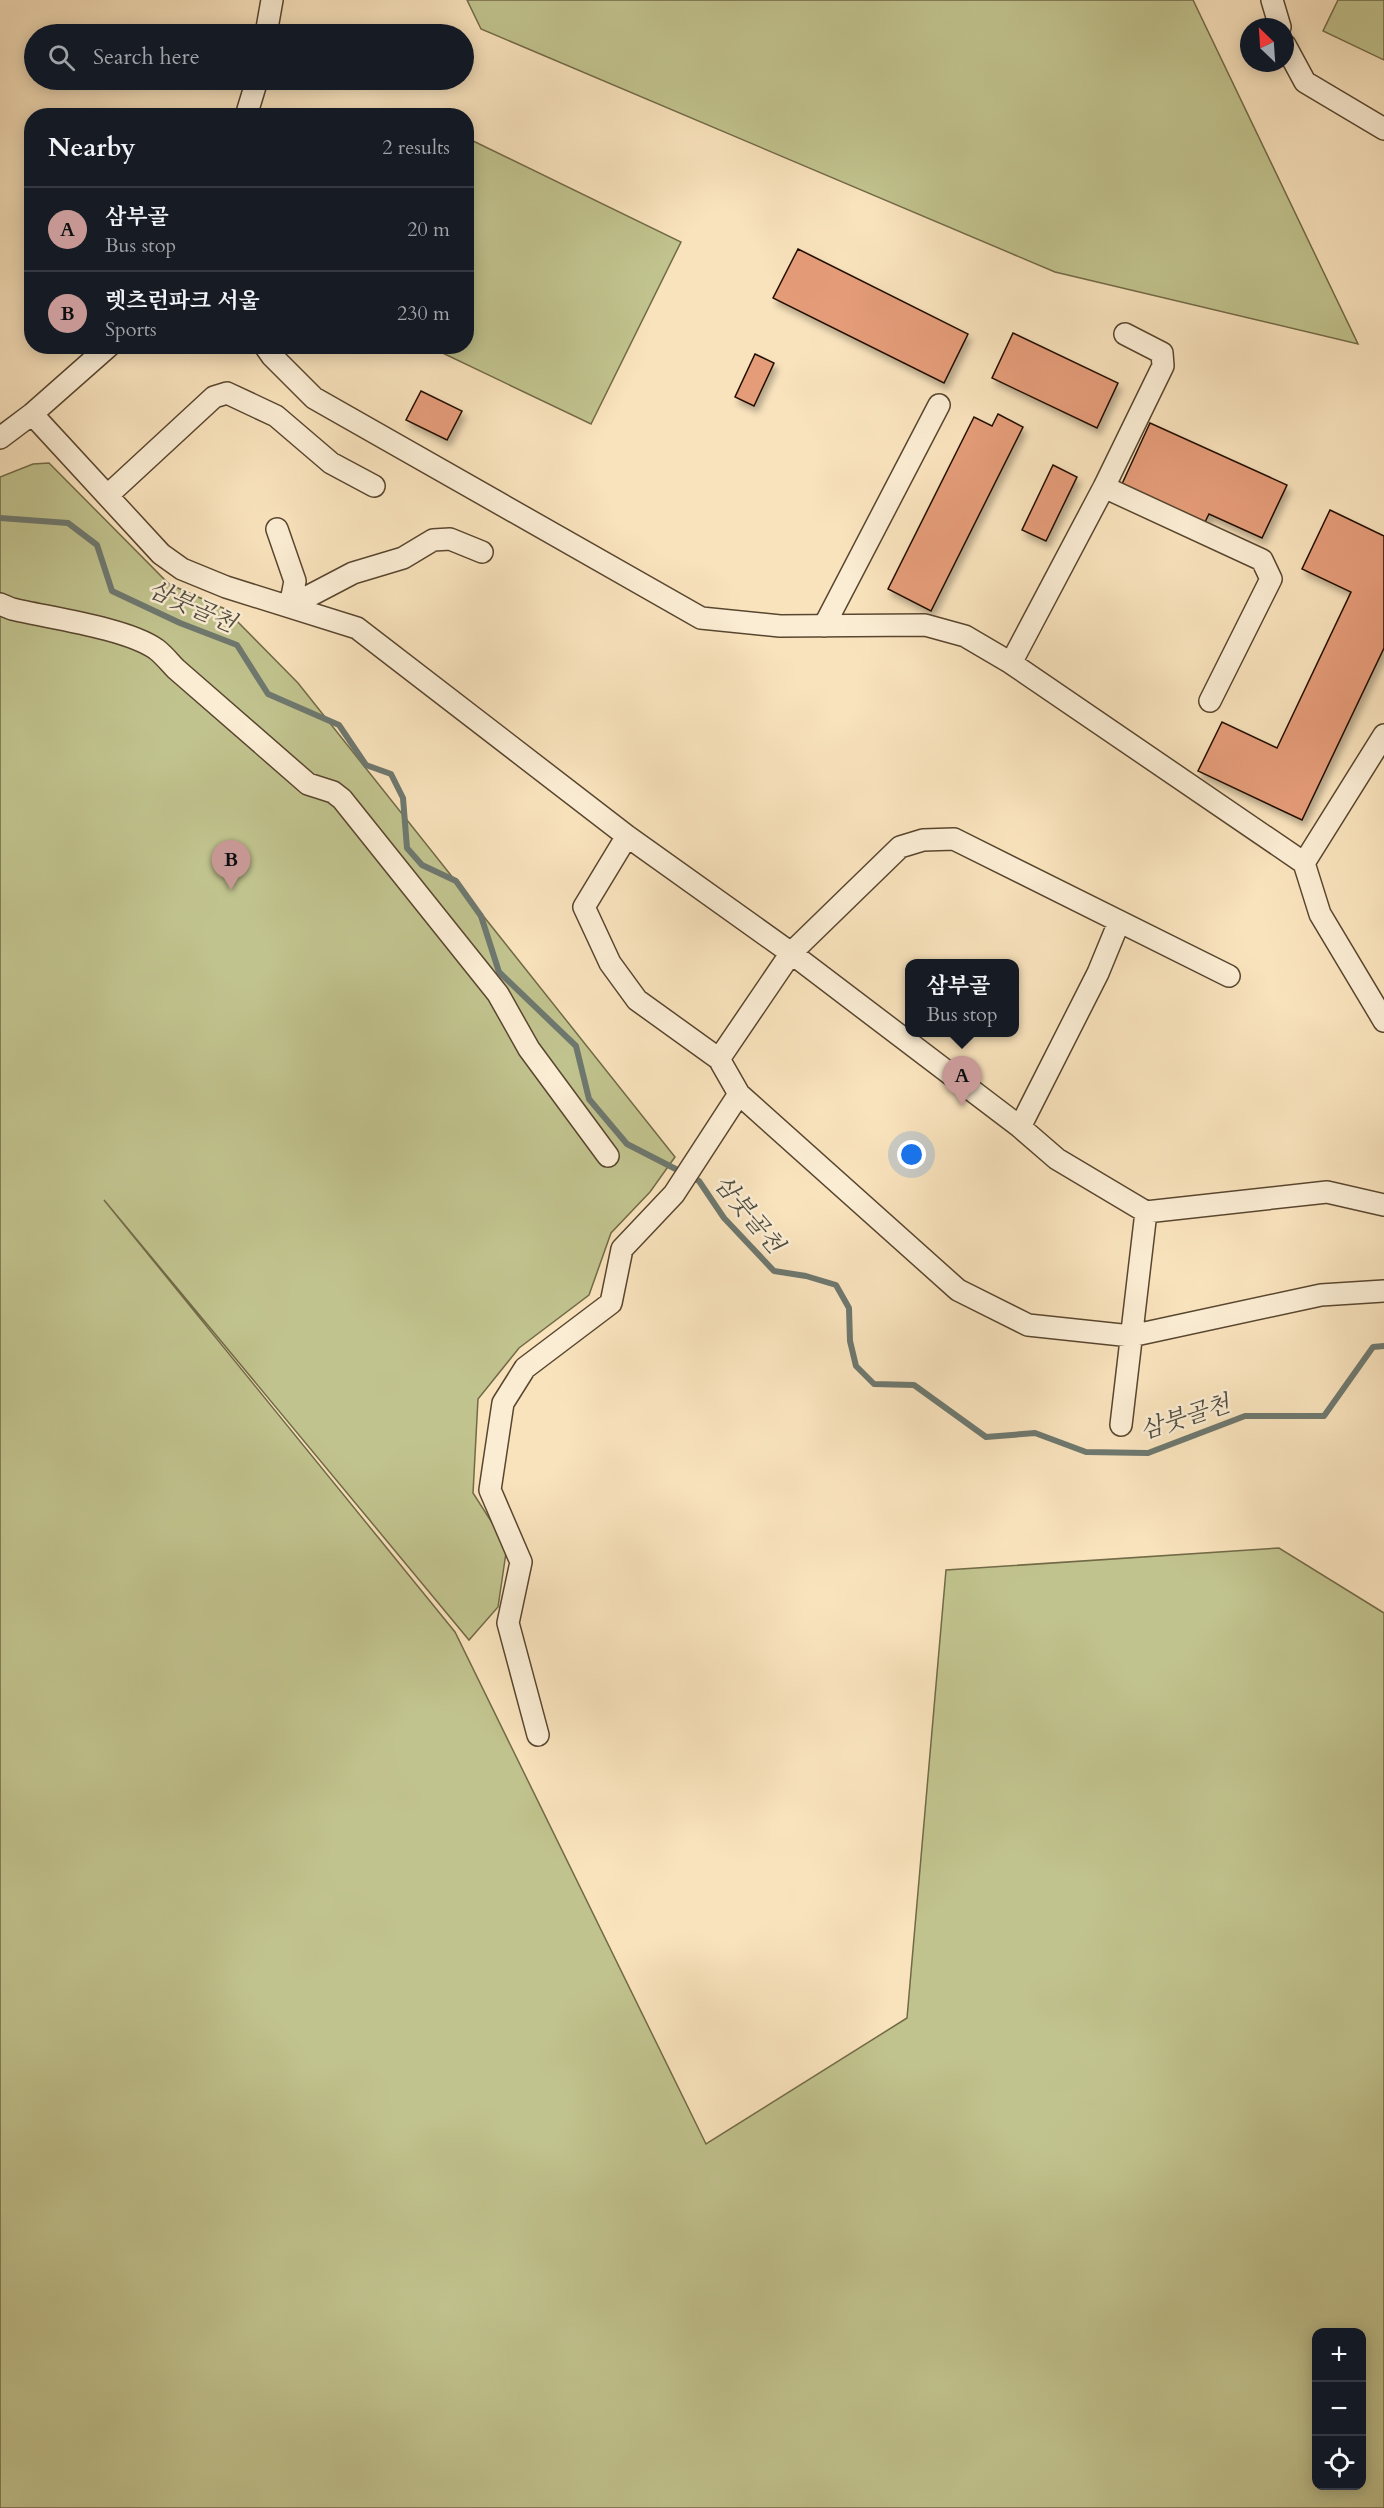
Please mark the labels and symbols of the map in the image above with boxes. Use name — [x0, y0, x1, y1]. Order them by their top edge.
north arrow — [1240, 18, 1294, 72]
water label: 삼붓골천 — [143, 573, 243, 641]
pin: B — [212, 840, 250, 890]
pin: A — [942, 1056, 982, 1106]
your location — [897, 1140, 926, 1169]
water label: 삼붓골천 — [706, 1168, 792, 1262]
water label: 삼붓골천 — [1136, 1387, 1236, 1447]

